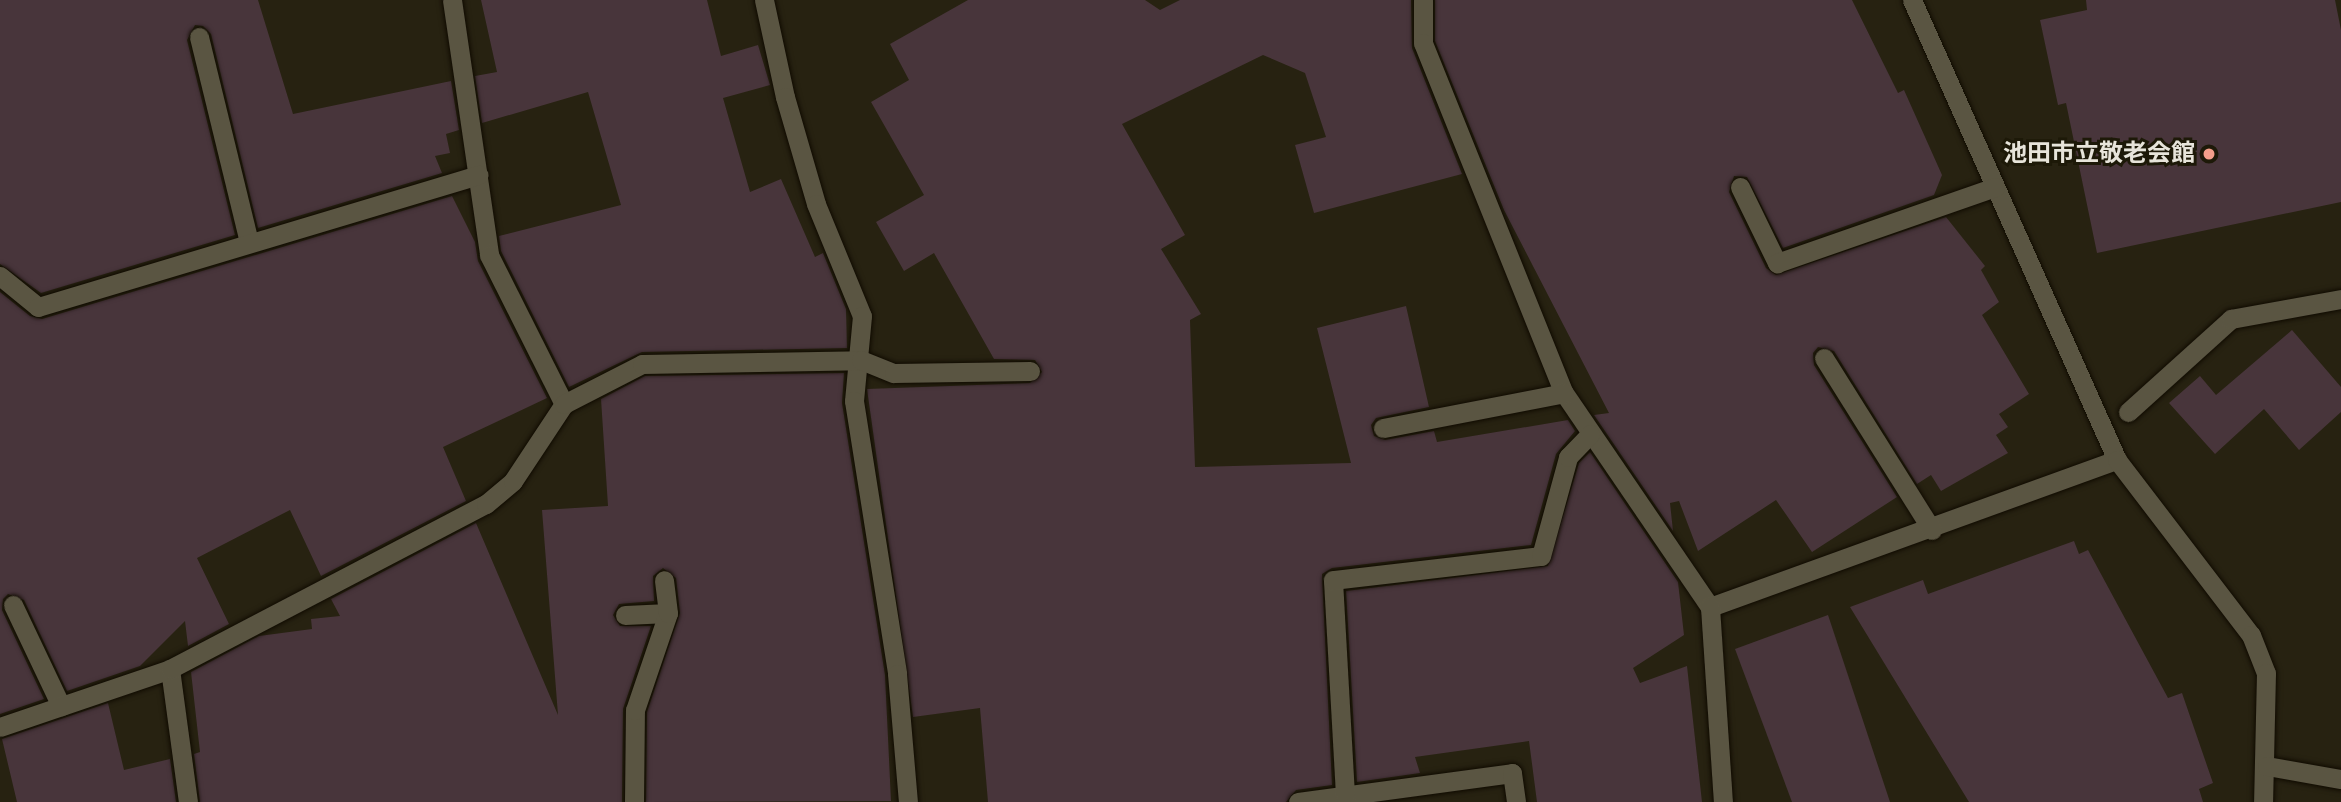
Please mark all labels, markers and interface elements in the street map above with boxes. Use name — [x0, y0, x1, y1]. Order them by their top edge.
place label: 池田市立敬老会館 — [2003, 140, 2195, 168]
marker: 池田市立敬老会館 — [2201, 146, 2217, 162]

